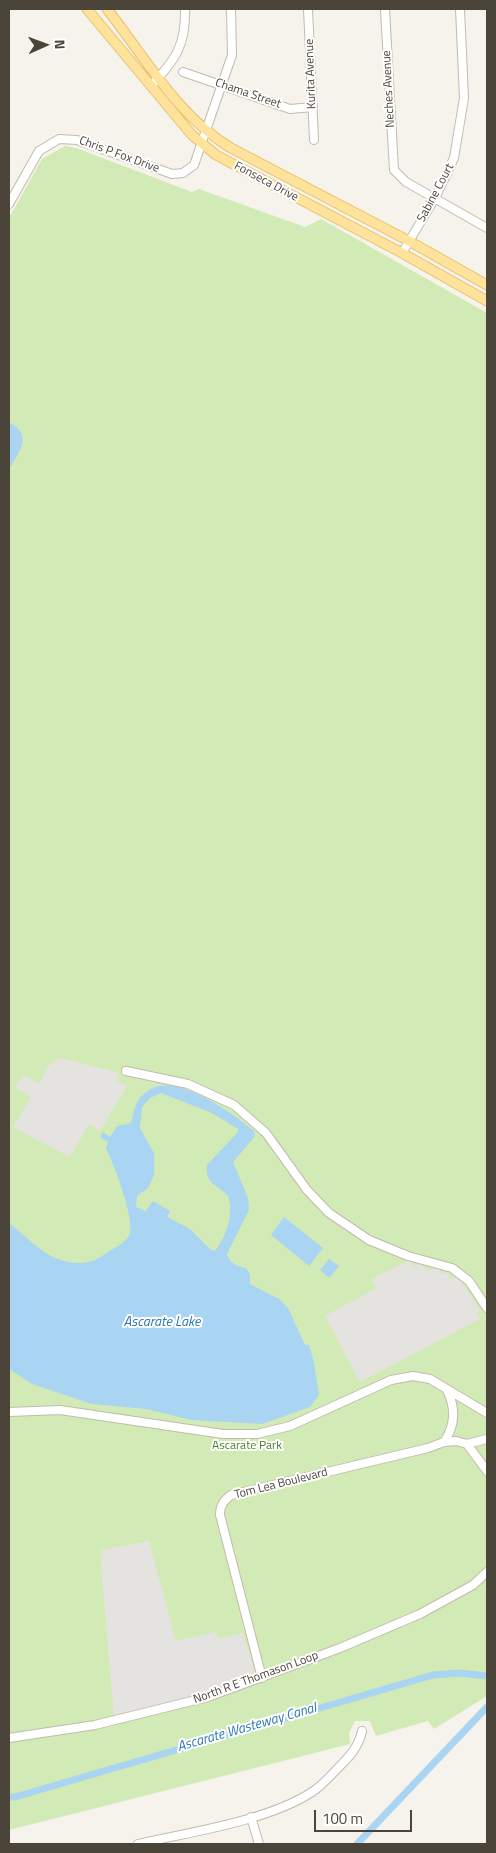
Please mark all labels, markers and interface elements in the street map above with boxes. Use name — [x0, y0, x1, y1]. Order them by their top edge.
north arrow — [20, 20, 70, 70]
text: N — [50, 39, 71, 50]
street label: Kurita Avenue — [303, 39, 319, 109]
street label: Neches Avenue — [380, 50, 398, 128]
street label: Chama Street — [213, 76, 283, 112]
street label: Chris P Fox Drive — [77, 134, 161, 176]
street label: Fonseca Drive — [231, 159, 301, 205]
street label: Sabine Court — [415, 161, 457, 225]
water label: Ascarate Lake — [124, 1315, 200, 1331]
park label: Ascarate Park — [212, 1439, 282, 1453]
street label: Tom Lea Boulevard — [233, 1465, 329, 1503]
street label: North R E Thomason Loop — [192, 1649, 320, 1707]
water label: Ascarate Wasteway Canal — [175, 1700, 319, 1756]
scale bar — [316, 1800, 414, 1832]
text: 100 m — [322, 1807, 363, 1830]

